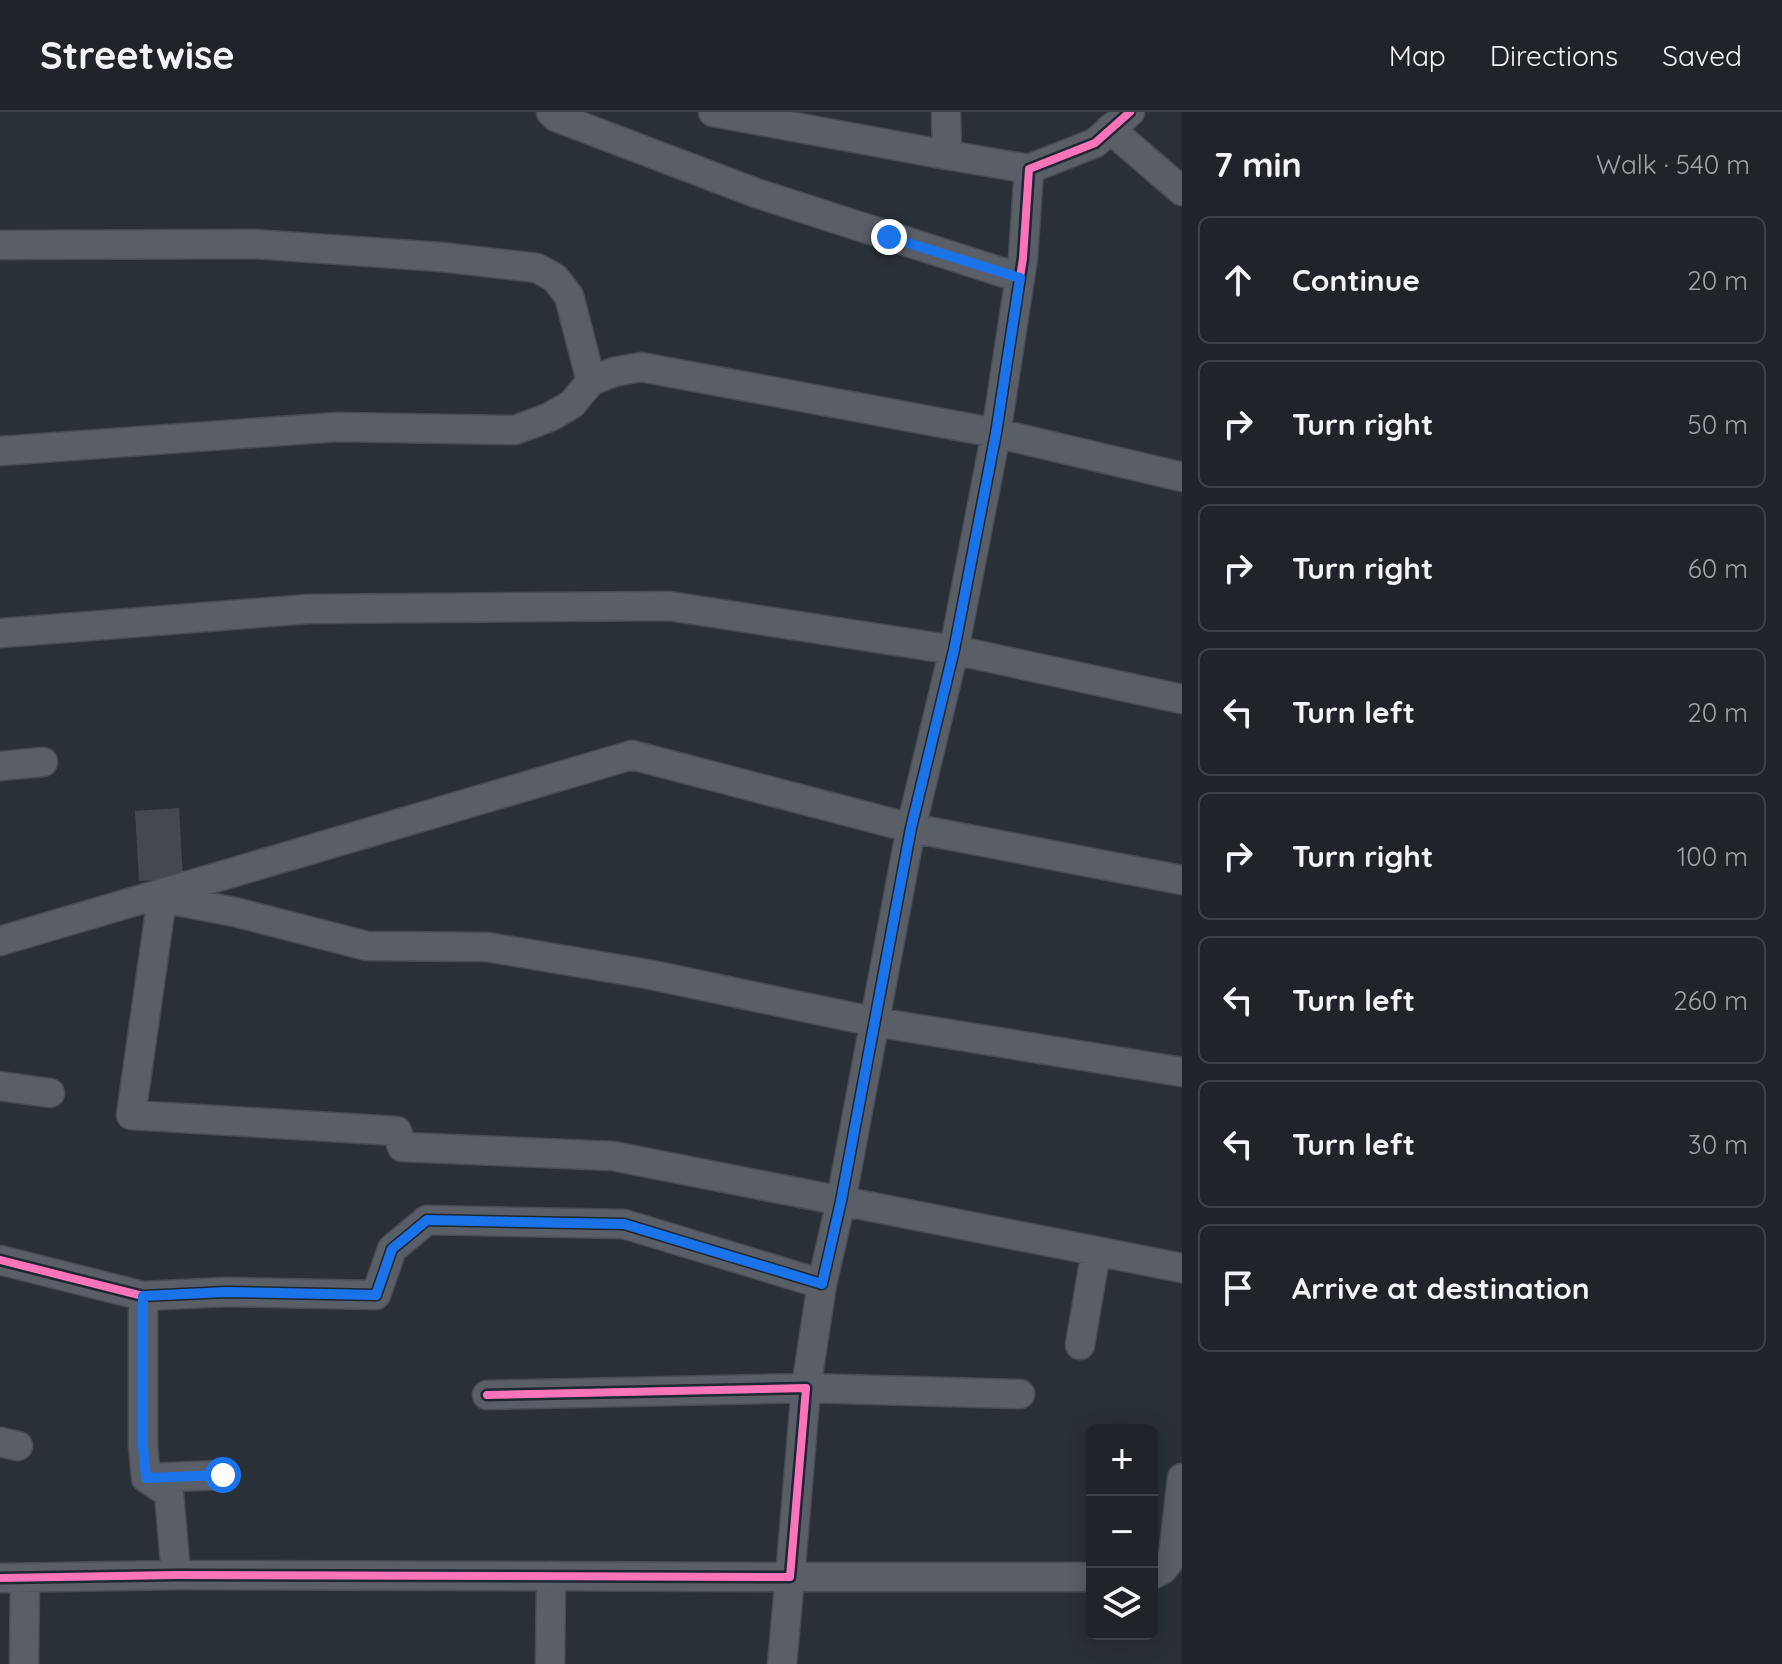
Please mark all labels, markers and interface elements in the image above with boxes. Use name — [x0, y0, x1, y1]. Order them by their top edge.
text: Streetwise — [40, 31, 235, 79]
text: Map — [1389, 38, 1446, 73]
text: Directions — [1490, 38, 1618, 73]
text: Saved — [1662, 38, 1742, 73]
text: 7 min — [1214, 143, 1302, 186]
text: Walk · 540 m — [1596, 148, 1750, 181]
route end — [871, 219, 907, 255]
icon: ahead — [1216, 258, 1260, 302]
text: Continue — [1292, 261, 1420, 299]
text: 20 m — [1687, 264, 1748, 297]
icon: right — [1216, 402, 1260, 446]
text: Turn right — [1292, 405, 1433, 443]
text: 50 m — [1688, 408, 1748, 441]
icon: right — [1216, 546, 1260, 590]
text: Turn right — [1292, 549, 1433, 587]
text: 60 m — [1688, 552, 1748, 585]
icon: left — [1216, 690, 1260, 734]
text: Turn left — [1292, 693, 1415, 731]
text: 20 m — [1687, 696, 1748, 729]
icon: right — [1216, 834, 1260, 878]
text: Turn right — [1292, 837, 1433, 875]
text: 100 m — [1677, 840, 1748, 873]
icon: left — [1216, 978, 1260, 1022]
text: Turn left — [1292, 981, 1415, 1019]
text: 260 m — [1673, 984, 1748, 1017]
icon: left — [1216, 1122, 1260, 1166]
text: Turn left — [1292, 1125, 1415, 1163]
text: 30 m — [1688, 1128, 1748, 1161]
icon: arrive — [1216, 1266, 1260, 1310]
text: Arrive at destination — [1292, 1269, 1590, 1307]
map controls — [1086, 1424, 1158, 1640]
button: + — [1086, 1424, 1158, 1496]
route start — [205, 1457, 241, 1493]
button: − — [1086, 1496, 1158, 1568]
button: layers — [1086, 1568, 1158, 1640]

